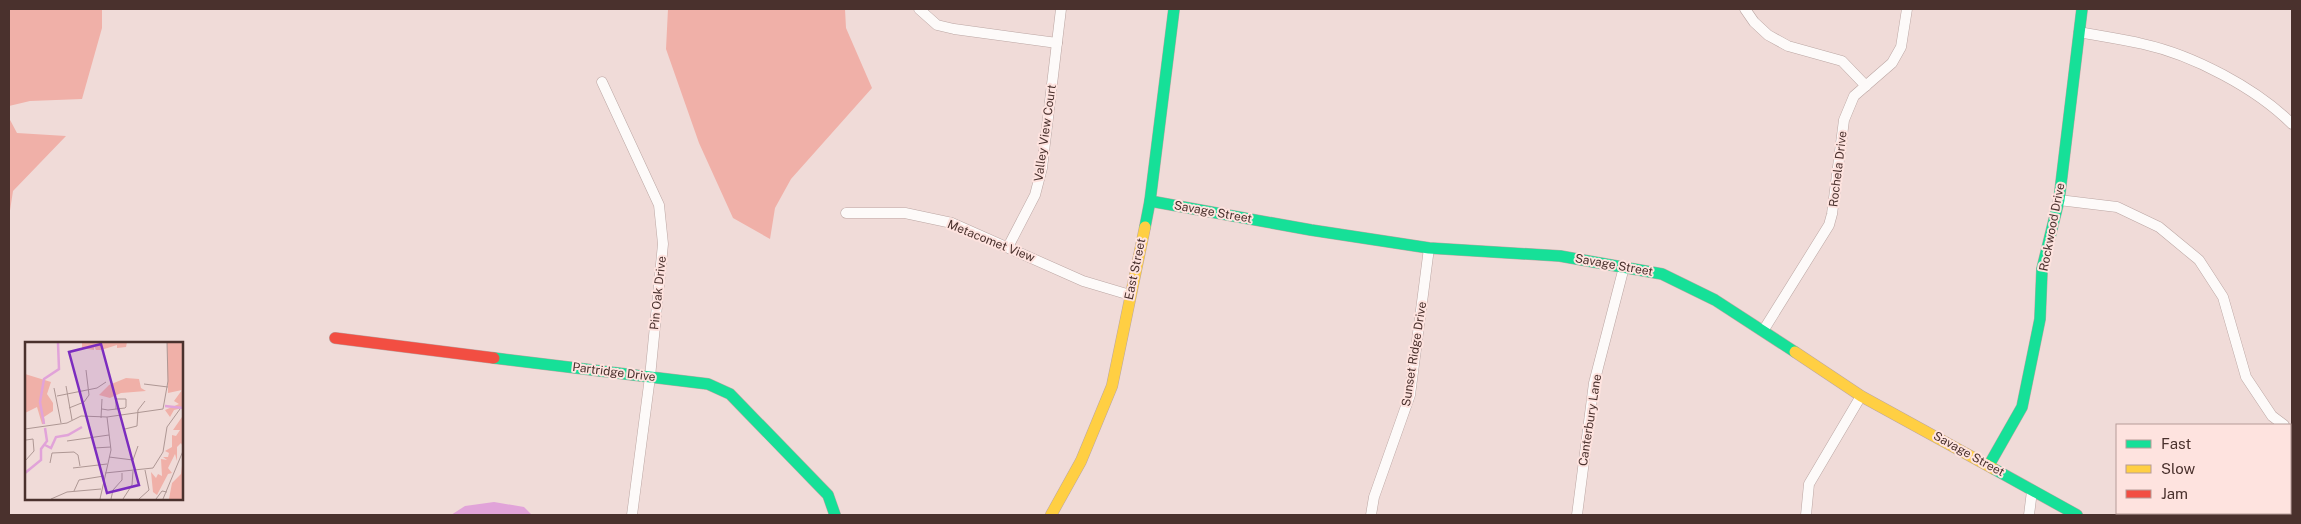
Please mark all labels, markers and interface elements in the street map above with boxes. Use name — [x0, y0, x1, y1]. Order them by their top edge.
street label: Valley View Court — [1031, 83, 1059, 182]
street label: Rochela Drive — [1826, 130, 1850, 208]
street label: Rockwood Drive — [2037, 181, 2067, 272]
street label: Savage Street — [1173, 198, 1253, 226]
street label: Metacomet View — [945, 217, 1037, 265]
street label: East Street — [1122, 237, 1148, 301]
street label: Savage Street — [1574, 251, 1654, 279]
street label: Pin Oak Drive — [647, 255, 669, 331]
street label: Sunset Ridge Drive — [1399, 300, 1429, 407]
inset map — [25, 342, 182, 499]
street label: Partridge Drive — [572, 360, 657, 384]
street label: Canterbury Lane — [1576, 373, 1604, 467]
legend — [2116, 424, 2291, 514]
street label: Savage Street — [1931, 429, 2007, 479]
text: Fast — [2161, 435, 2191, 452]
text: Slow — [2161, 460, 2196, 477]
text: Jam — [2161, 485, 2188, 502]

